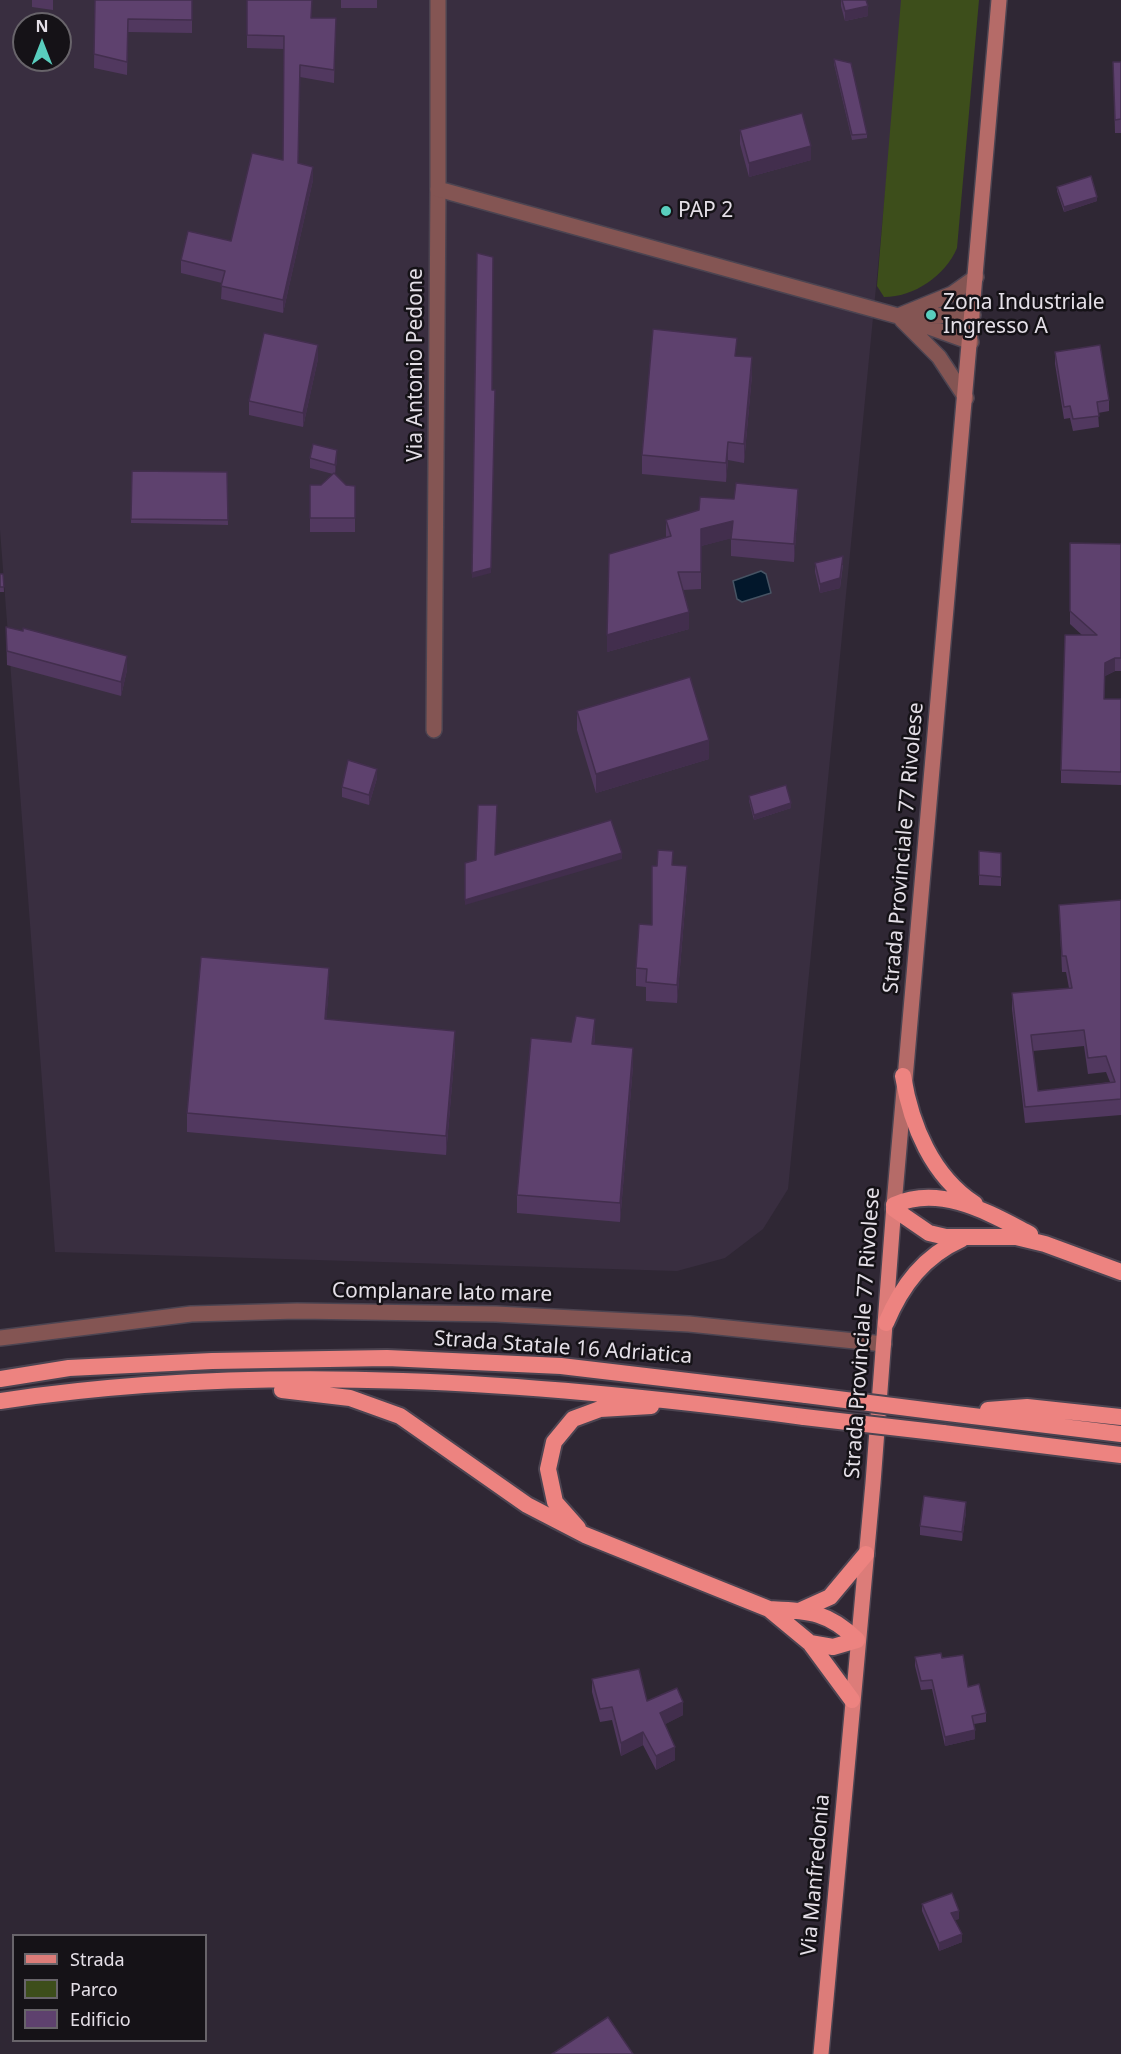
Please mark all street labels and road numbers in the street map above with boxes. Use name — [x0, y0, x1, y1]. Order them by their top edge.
street label: Via Antonio Pedone — [403, 268, 429, 462]
street label: Strada Provinciale 77 Rivolese — [879, 701, 929, 995]
street label: Strada Provinciale 77 Rivolese — [840, 1186, 886, 1480]
street label: Complanare lato mare — [332, 1278, 552, 1308]
street label: Strada Statale 16 Adriatica — [433, 1326, 693, 1370]
street label: Via Manfredonia — [796, 1793, 836, 1957]

